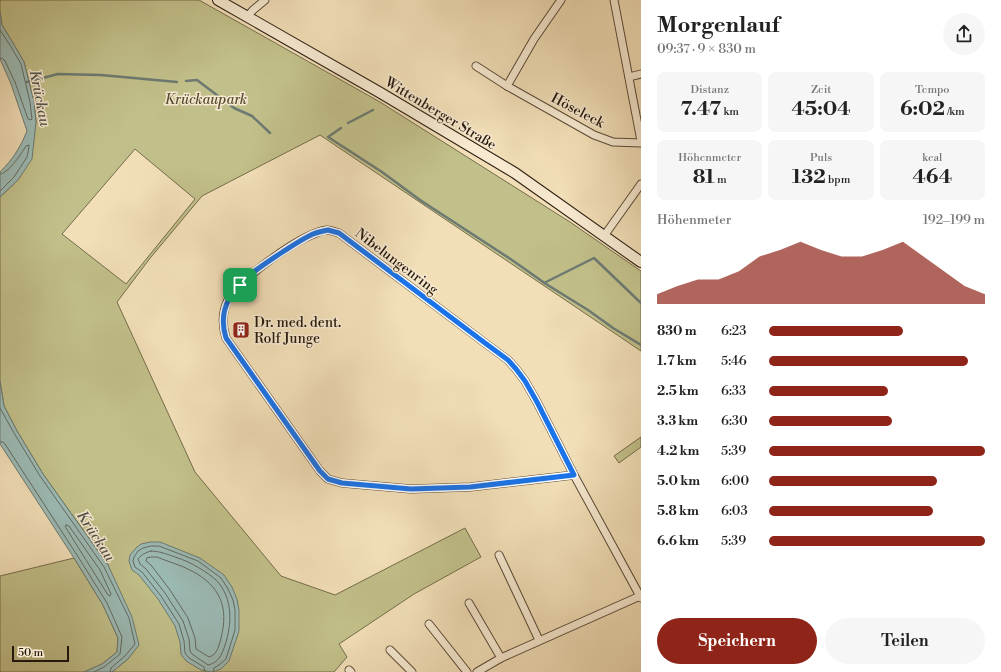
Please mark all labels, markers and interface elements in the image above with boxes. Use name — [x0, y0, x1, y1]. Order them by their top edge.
text: Morgenlauf — [657, 12, 779, 39]
button: share — [943, 13, 985, 55]
text: 09:37 · 9 × 830 m — [657, 41, 756, 57]
water label: Krückau — [25, 68, 54, 128]
street label: Wittenberger Straße — [381, 73, 500, 154]
text: Distanz — [690, 83, 729, 97]
text: Zeit — [811, 83, 831, 97]
text: Tempo — [915, 83, 950, 97]
street label: Höseleck — [548, 89, 608, 133]
park label: Krückaupark — [165, 91, 247, 109]
text: 7.47 — [681, 97, 721, 122]
text: 45:04 — [791, 97, 851, 122]
text: 6:02 — [900, 97, 945, 122]
text: km — [721, 105, 739, 119]
text: /km — [945, 105, 965, 119]
text: Höhenmeter — [678, 151, 741, 165]
text: Puls — [810, 151, 832, 165]
text: kcal — [922, 151, 942, 165]
text: 81 — [693, 165, 715, 190]
text: 132 — [792, 165, 826, 190]
text: 464 — [912, 165, 952, 190]
text: m — [715, 173, 727, 187]
text: bpm — [826, 173, 850, 187]
text: Höhenmeter — [657, 212, 731, 228]
text: 192–199 m — [923, 212, 985, 228]
street label: Nibelungenring — [351, 225, 442, 299]
pin — [223, 268, 257, 302]
icon: arrive — [229, 274, 251, 296]
place label: Dr. med. dent. Rolf Junge — [254, 314, 341, 348]
building icon: Dr. med. dent. Rolf Junge — [231, 320, 251, 340]
text: 830 m — [657, 323, 696, 339]
text: 6:23 — [721, 323, 746, 339]
text: 1.7 km — [657, 353, 697, 369]
text: 5:46 — [721, 353, 747, 369]
text: 2.5 km — [657, 383, 699, 399]
text: 6:33 — [721, 383, 746, 399]
text: 3.3 km — [657, 413, 698, 429]
text: 6:30 — [721, 413, 748, 429]
text: 4.2 km — [657, 443, 699, 459]
text: 5:39 — [721, 443, 746, 459]
text: 5.0 km — [657, 473, 700, 489]
text: 6:00 — [721, 473, 749, 489]
text: 5.8 km — [657, 503, 699, 519]
text: 6:03 — [721, 503, 748, 519]
water label: Krückau — [72, 507, 119, 566]
text: 6.6 km — [657, 533, 699, 549]
text: 5:39 — [721, 533, 746, 549]
button: Speichern — [657, 618, 817, 664]
button: Teilen — [825, 618, 985, 664]
scale bar — [12, 644, 69, 663]
text: 50 m — [18, 646, 43, 660]

